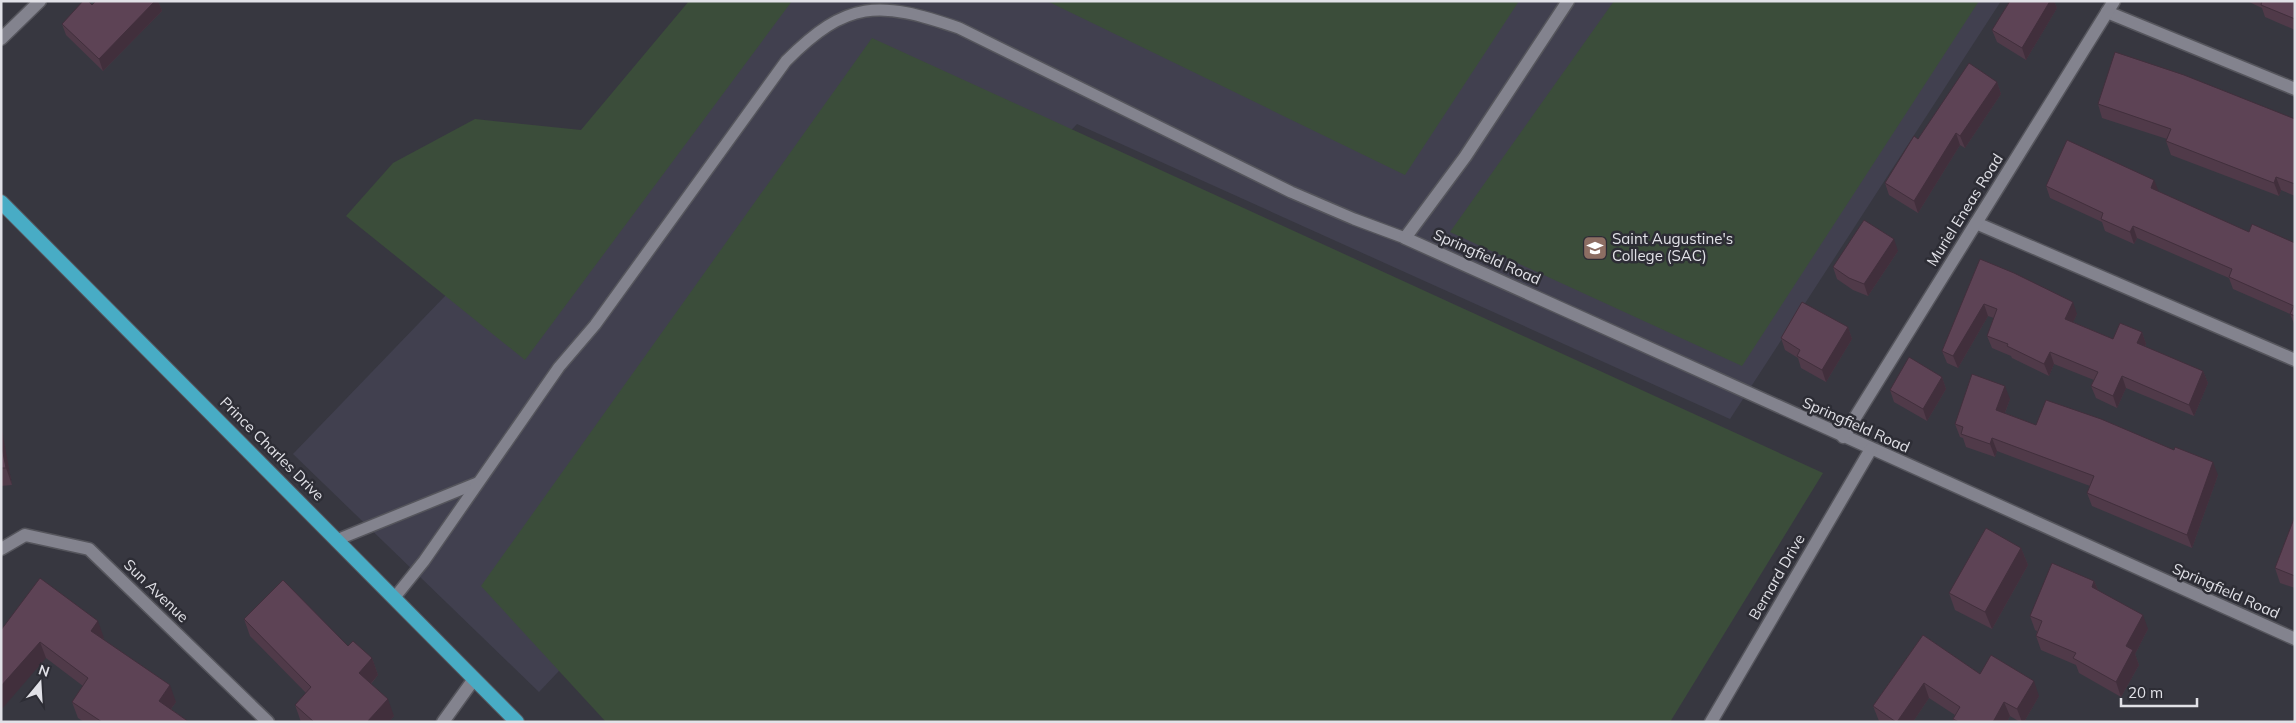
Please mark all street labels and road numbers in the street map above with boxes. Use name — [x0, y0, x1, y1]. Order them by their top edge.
street label: Muriel Eneas Road — [1922, 150, 2007, 270]
street label: Springfield Road — [1431, 224, 1544, 289]
street label: Springfield Road — [1800, 392, 1913, 457]
street label: Prince Charles Drive — [216, 393, 328, 505]
street label: Bernard Drive — [1744, 530, 1809, 623]
street label: Sun Avenue — [120, 555, 193, 626]
street label: Springfield Road — [2170, 558, 2283, 623]

